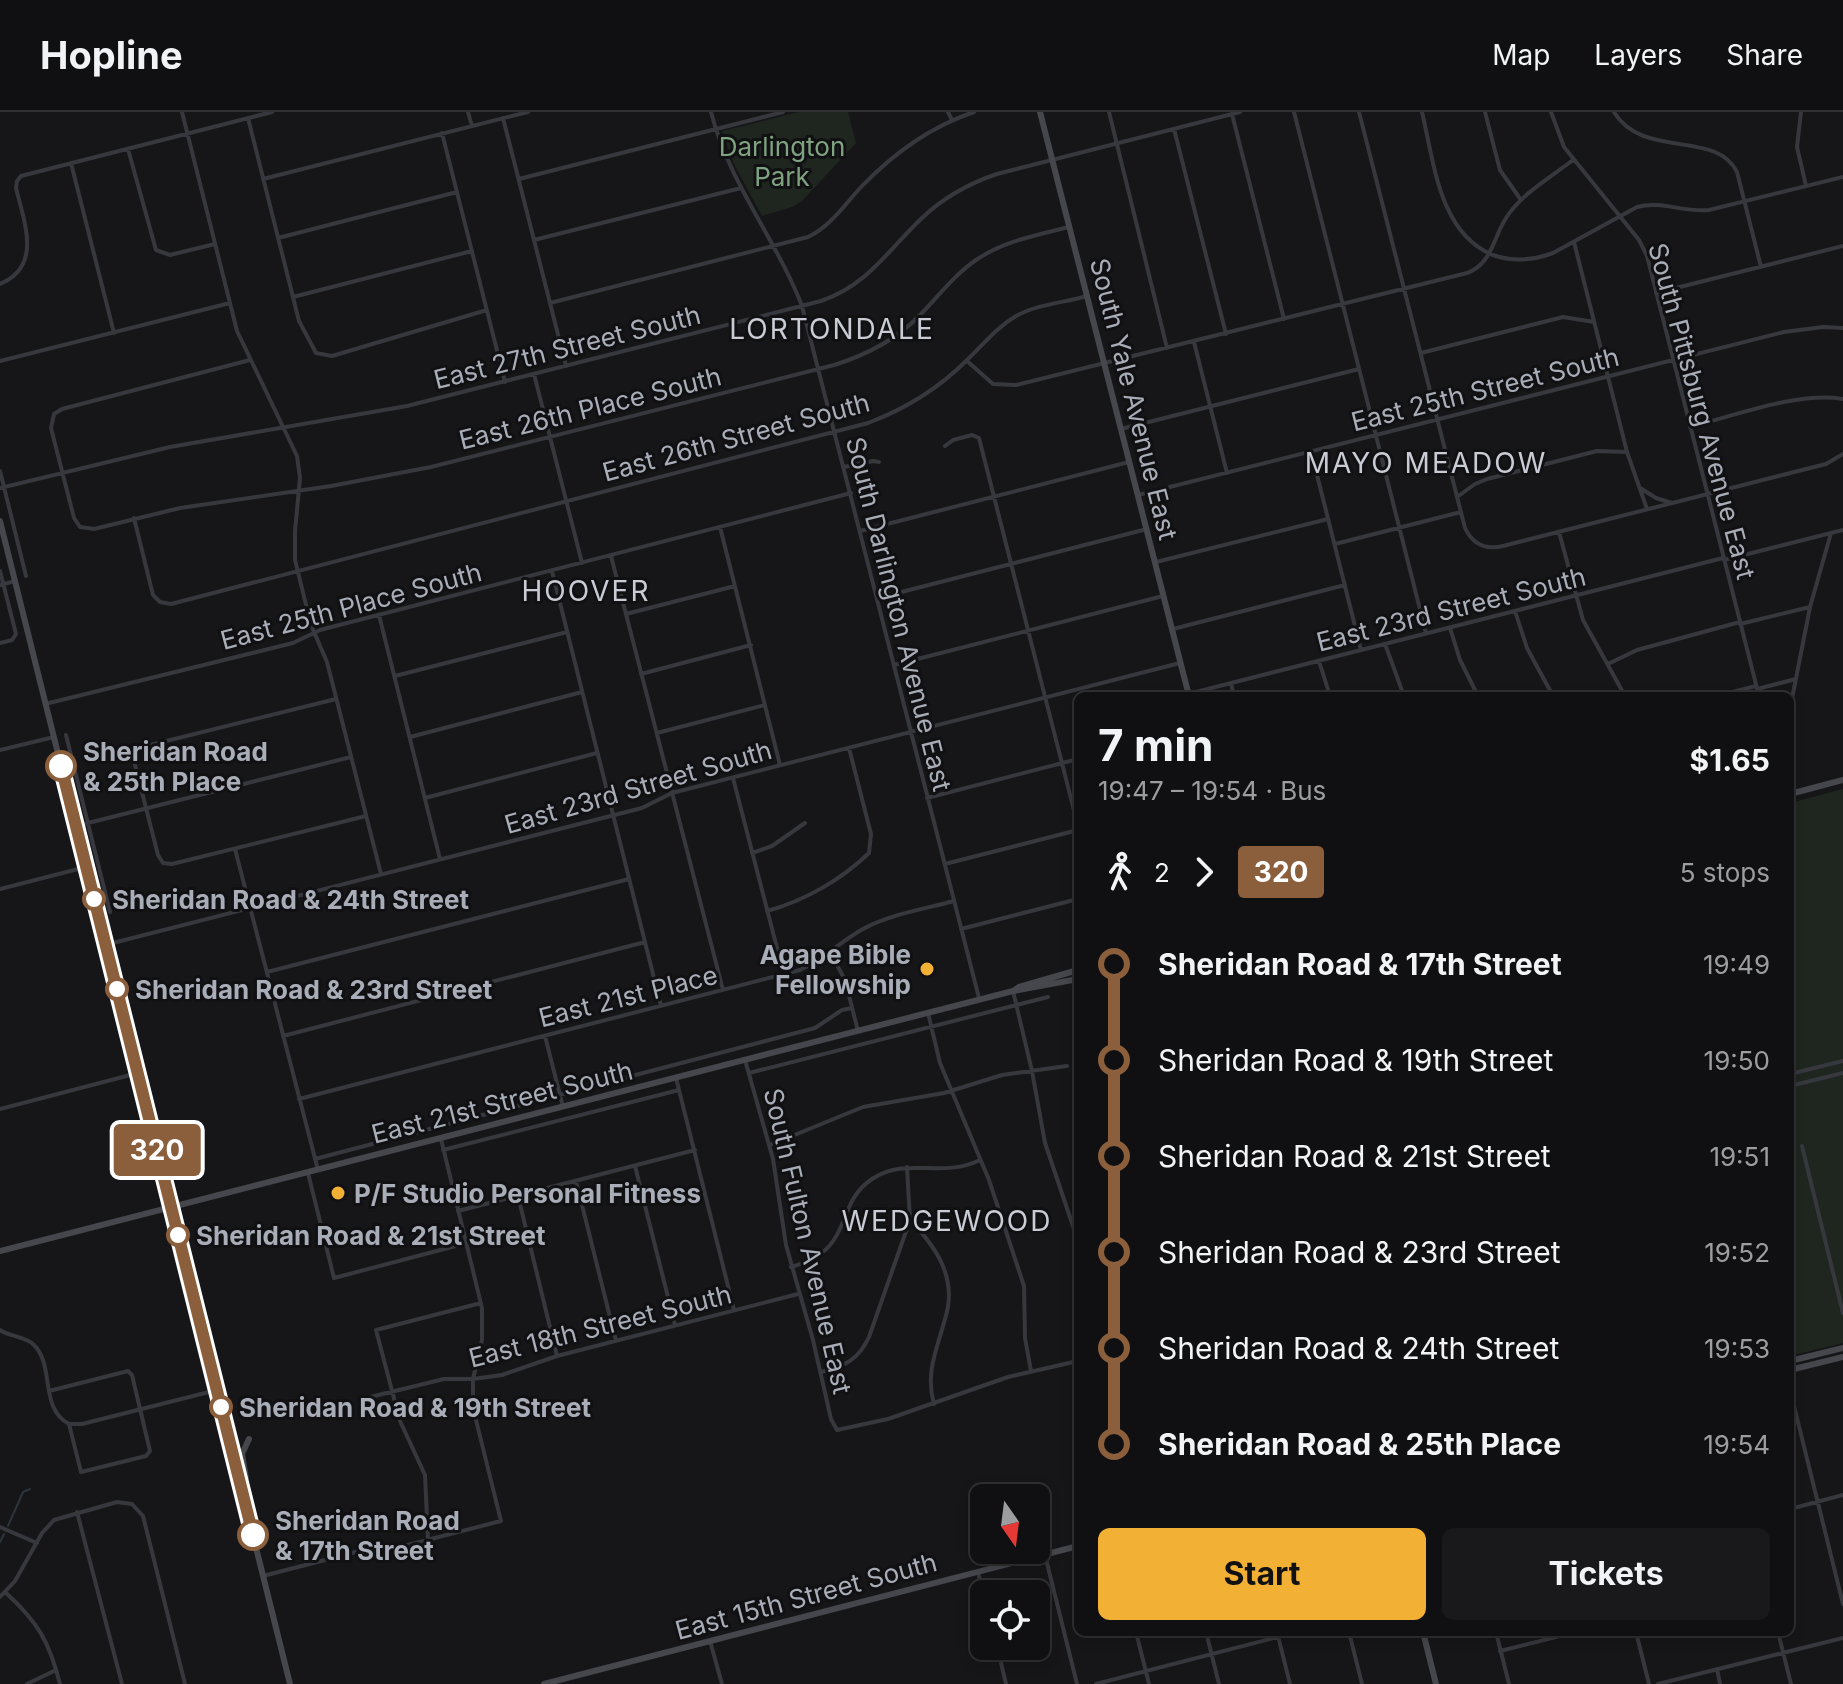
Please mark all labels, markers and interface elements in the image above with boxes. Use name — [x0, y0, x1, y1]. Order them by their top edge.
text: Hopline — [40, 32, 183, 78]
text: Map — [1492, 38, 1550, 72]
text: Layers — [1594, 38, 1682, 72]
text: Share — [1726, 38, 1803, 72]
park label: Darlington Park — [719, 131, 845, 192]
street label: South Pittsburg Avenue East — [1642, 240, 1762, 582]
street label: South Yale Avenue East — [1084, 255, 1184, 543]
street label: East 27th Street South — [430, 299, 704, 395]
district label: LORTONDALE — [729, 312, 935, 346]
street label: East 25th Street South — [1348, 341, 1622, 437]
street label: East 26th Place South — [456, 360, 724, 456]
street label: East 26th Street South — [599, 386, 873, 488]
street label: South Darlington Avenue East — [840, 434, 958, 794]
district label: MAYO MEADOW — [1305, 446, 1547, 480]
street label: East 25th Place South — [217, 556, 485, 656]
street label: East 23rd Street South — [1313, 561, 1589, 657]
district label: HOOVER — [522, 574, 650, 608]
text: 7 min — [1098, 718, 1213, 772]
street label: East 23rd Street South — [501, 734, 775, 840]
place label: Sheridan Road & 25th Place — [83, 736, 268, 797]
text: $1.65 — [1690, 742, 1770, 778]
marker: Sheridan Road & 25th Place — [46, 751, 76, 781]
text: 19:47 – 19:54 · Bus — [1098, 775, 1326, 806]
icon: walk — [1098, 850, 1142, 894]
icon: forward — [1182, 850, 1226, 894]
text: 320 — [1254, 855, 1308, 889]
text: 2 — [1154, 857, 1170, 888]
text: 5 stops — [1680, 857, 1770, 888]
place label: Sheridan Road & 24th Street — [112, 884, 470, 915]
marker: Sheridan Road & 24th Street — [83, 888, 105, 910]
place label: Agape Bible Fellowship — [759, 939, 911, 1000]
text: Sheridan Road & 17th Street — [1158, 946, 1562, 982]
text: 19:49 — [1703, 949, 1770, 980]
street label: East 21st Place — [535, 959, 721, 1033]
marker: Agape Bible Fellowship — [918, 960, 936, 978]
place label: Sheridan Road & 23rd Street — [135, 974, 493, 1005]
marker: Sheridan Road & 23rd Street — [106, 978, 128, 1000]
text: Sheridan Road & 19th Street — [1158, 1042, 1553, 1078]
text: 19:50 — [1704, 1045, 1770, 1076]
street label: East 21st Street South — [368, 1055, 636, 1149]
street label: South Fulton Avenue East — [758, 1085, 858, 1397]
line badge: 320 — [111, 1124, 203, 1176]
text: 320 — [130, 1133, 184, 1167]
text: Sheridan Road & 21st Street — [1158, 1138, 1551, 1174]
text: 19:51 — [1709, 1141, 1770, 1172]
place label: P/F Studio Personal Fitness — [354, 1178, 701, 1209]
marker: P/F Studio Personal Fitness — [329, 1184, 347, 1202]
district label: WEDGEWOOD — [842, 1204, 1052, 1238]
place label: Sheridan Road & 21st Street — [196, 1220, 546, 1251]
marker: Sheridan Road & 21st Street — [167, 1224, 189, 1246]
text: Sheridan Road & 23rd Street — [1158, 1234, 1561, 1270]
text: 19:52 — [1704, 1237, 1770, 1268]
street label: East 18th Street South — [465, 1278, 735, 1374]
text: Sheridan Road & 24th Street — [1158, 1330, 1559, 1366]
text: 19:53 — [1704, 1333, 1770, 1364]
place label: Sheridan Road & 19th Street — [239, 1392, 592, 1423]
marker: Sheridan Road & 19th Street — [210, 1396, 232, 1418]
text: Sheridan Road & 25th Place — [1158, 1426, 1561, 1462]
text: 19:54 — [1703, 1429, 1770, 1460]
north arrow — [970, 1484, 1050, 1564]
map controls — [970, 1484, 1050, 1660]
place label: Sheridan Road & 17th Street — [275, 1505, 460, 1566]
marker: Sheridan Road & 17th Street — [238, 1520, 268, 1550]
button: Start — [1098, 1528, 1426, 1620]
button: Tickets — [1442, 1528, 1770, 1620]
street label: East 15th Street South — [672, 1546, 940, 1646]
button: locate — [970, 1580, 1050, 1660]

